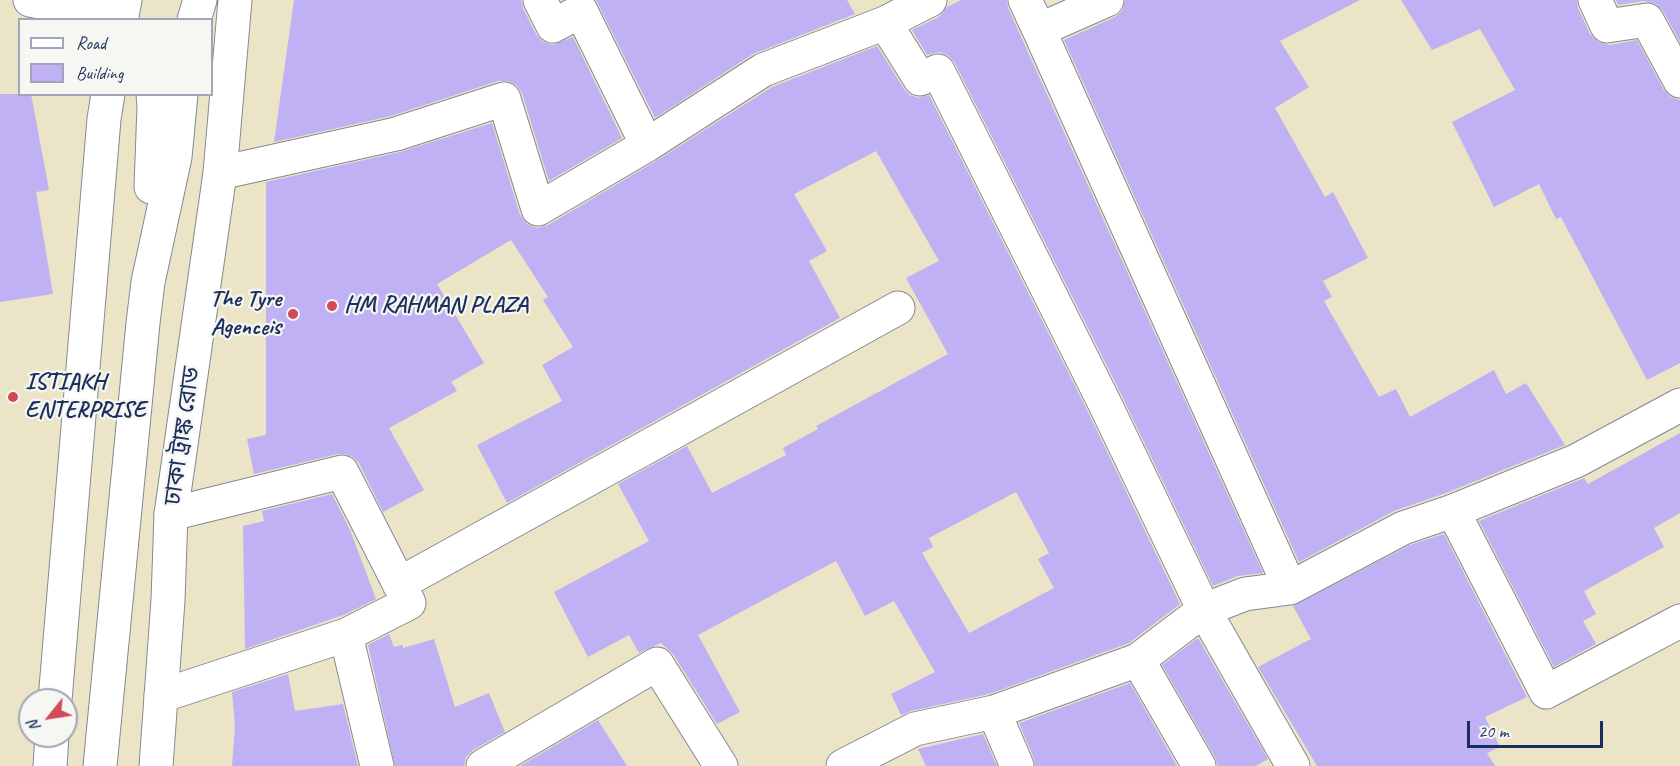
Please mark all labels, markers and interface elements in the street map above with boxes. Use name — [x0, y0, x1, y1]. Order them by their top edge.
legend — [18, 18, 213, 96]
text: Road — [76, 32, 106, 54]
text: Building — [76, 62, 123, 84]
place label: The Tyre Agenceis — [210, 286, 281, 342]
place label: HM RAHMAN PLAZA — [344, 292, 528, 320]
marker: HM RAHMAN PLAZA — [325, 299, 339, 313]
marker: The Tyre Agenceis — [286, 307, 300, 321]
street label: ঢাকা ট্রাঙ্ক রোড — [159, 365, 207, 507]
place label: ISTIAKH ENTERPRISE — [25, 369, 145, 425]
marker: ISTIAKH ENTERPRISE — [6, 390, 20, 404]
north arrow — [18, 688, 78, 748]
scale bar — [1470, 709, 1606, 747]
text: N — [23, 717, 45, 735]
text: 20 m — [1478, 720, 1509, 742]

